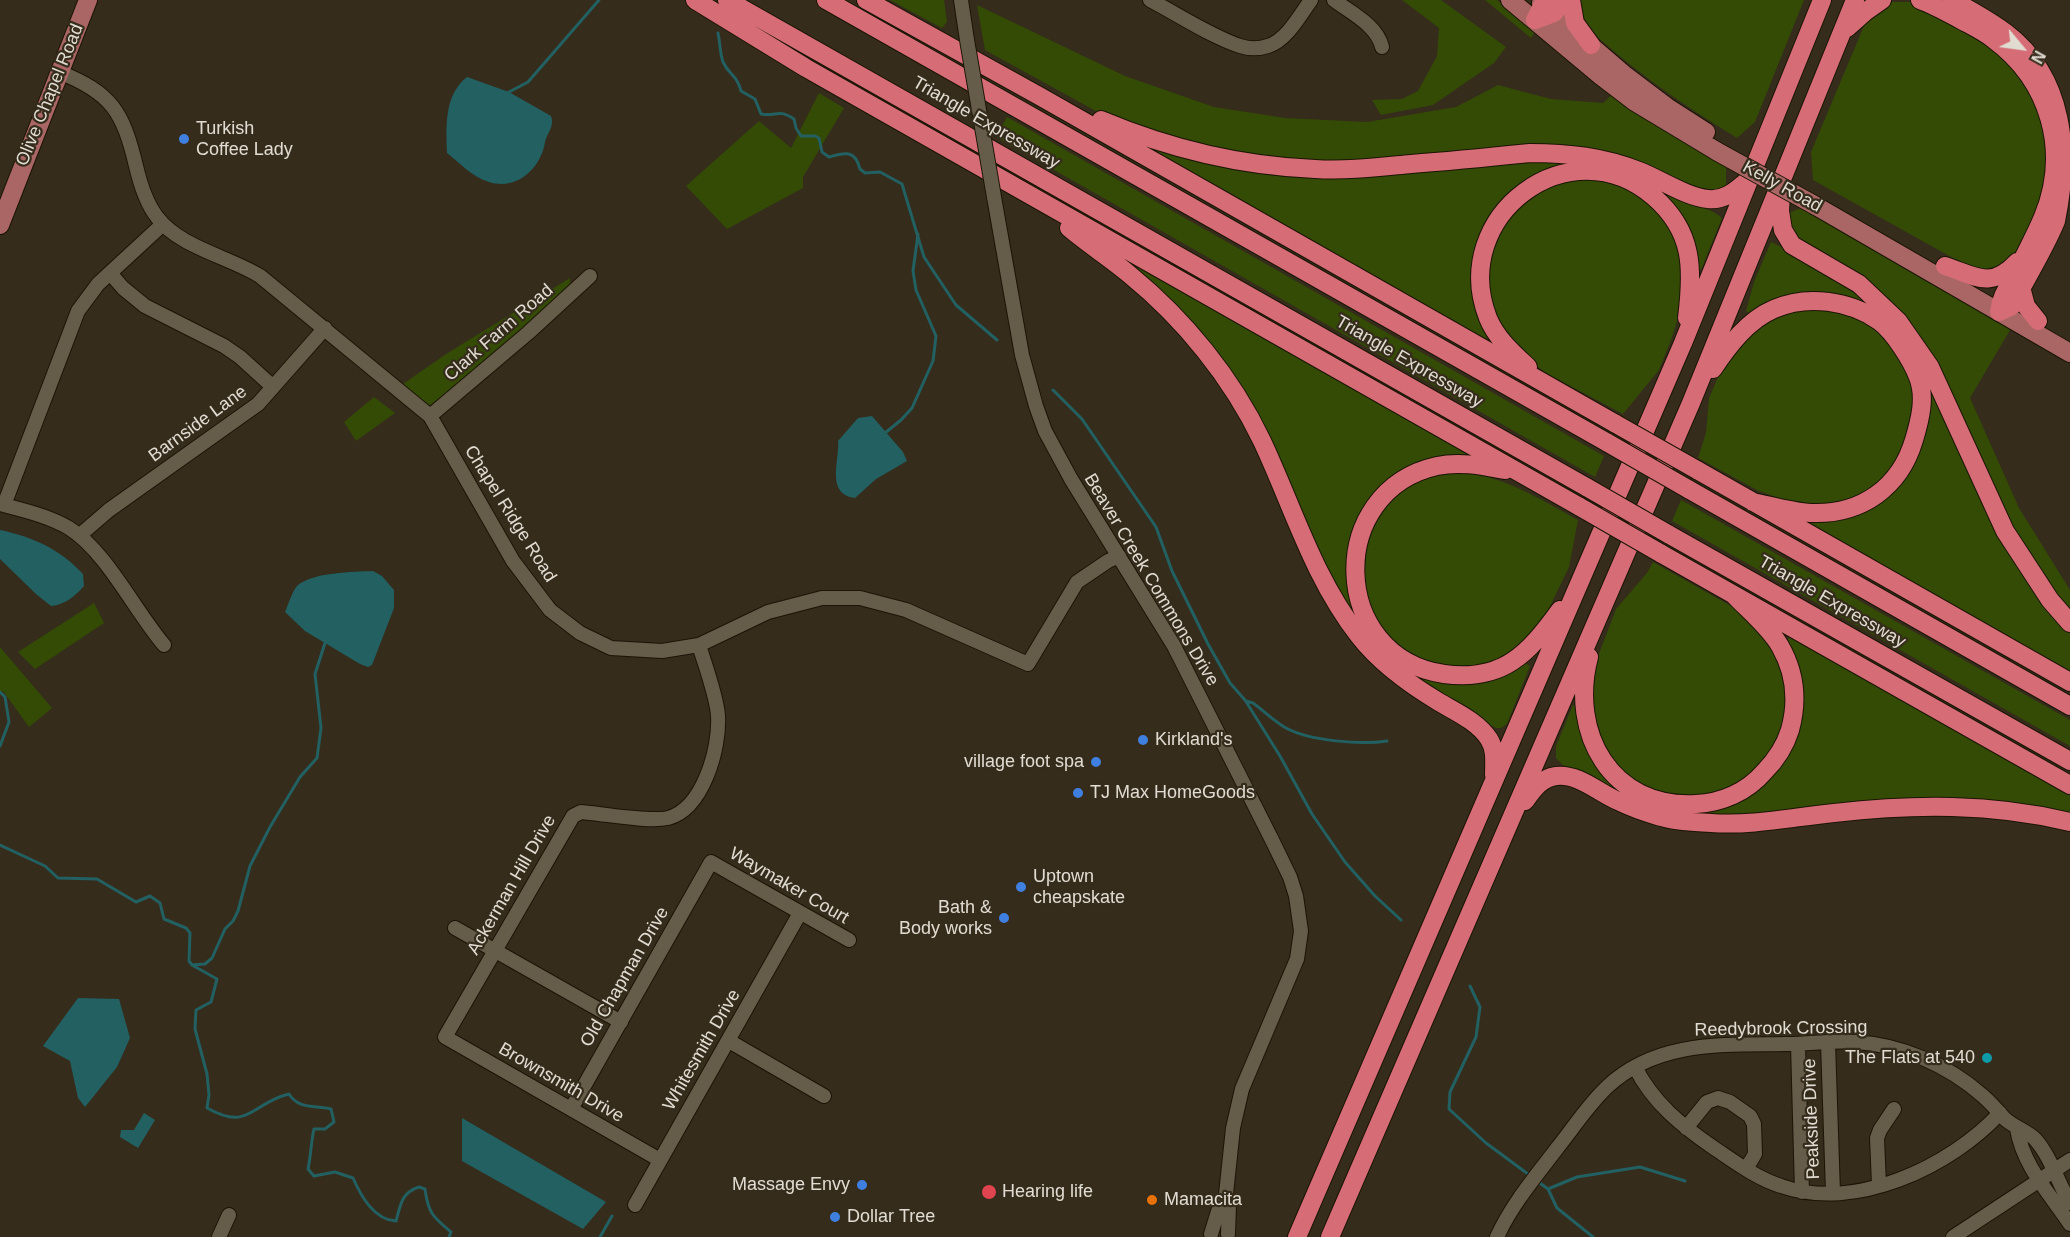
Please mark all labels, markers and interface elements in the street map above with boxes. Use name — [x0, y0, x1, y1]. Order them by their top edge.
north arrow — [1992, 18, 2052, 78]
street label: Olive Chapel Road — [12, 21, 88, 169]
text: N — [2028, 48, 2048, 66]
street label: Triangle Expressway — [909, 72, 1063, 174]
place label: Turkish Coffee Lady — [196, 118, 293, 160]
marker: Turkish Coffee Lady — [177, 132, 191, 146]
street label: Kelly Road — [1739, 156, 1825, 218]
street label: Clark Farm Road — [440, 280, 558, 386]
street label: Triangle Expressway — [1332, 311, 1486, 413]
street label: Barnside Lane — [145, 381, 251, 467]
street label: Chapel Ridge Road — [459, 442, 561, 586]
street label: Beaver Creek Commons Drive — [1079, 470, 1223, 690]
street label: Triangle Expressway — [1755, 551, 1909, 653]
place label: Kirkland's — [1155, 729, 1232, 751]
marker: Kirkland's — [1136, 733, 1150, 747]
place label: village foot spa — [964, 751, 1084, 773]
marker: village foot spa — [1089, 755, 1103, 769]
place label: TJ Max HomeGoods — [1090, 782, 1255, 804]
marker: TJ Max HomeGoods — [1071, 786, 1085, 800]
street label: Ackerman Hill Drive — [463, 811, 561, 959]
street label: Waymaker Court — [725, 843, 853, 929]
place label: Uptown cheapskate — [1033, 866, 1125, 908]
marker: Uptown cheapskate — [1014, 880, 1028, 894]
place label: Bath & Body works — [899, 897, 992, 940]
street label: Old Chapman Drive — [576, 903, 674, 1051]
marker: Bath & Body works — [997, 911, 1011, 925]
street label: Whitesmith Drive — [659, 986, 745, 1114]
street label: Reedybrook Crossing — [1694, 1017, 1868, 1041]
street label: Brownsmith Drive — [495, 1038, 627, 1128]
place label: The Flats at 540 — [1845, 1047, 1975, 1069]
marker: The Flats at 540 — [1980, 1051, 1994, 1065]
street label: Peakside Drive — [1799, 1058, 1825, 1180]
place label: Massage Envy — [732, 1174, 850, 1196]
marker: Massage Envy — [855, 1178, 869, 1192]
place label: Hearing life — [1002, 1181, 1093, 1203]
marker: Hearing life — [980, 1183, 998, 1201]
place label: Mamacita — [1164, 1189, 1242, 1211]
marker: Mamacita — [1145, 1193, 1159, 1207]
place label: Dollar Tree — [847, 1206, 935, 1228]
marker: Dollar Tree — [828, 1210, 842, 1224]

